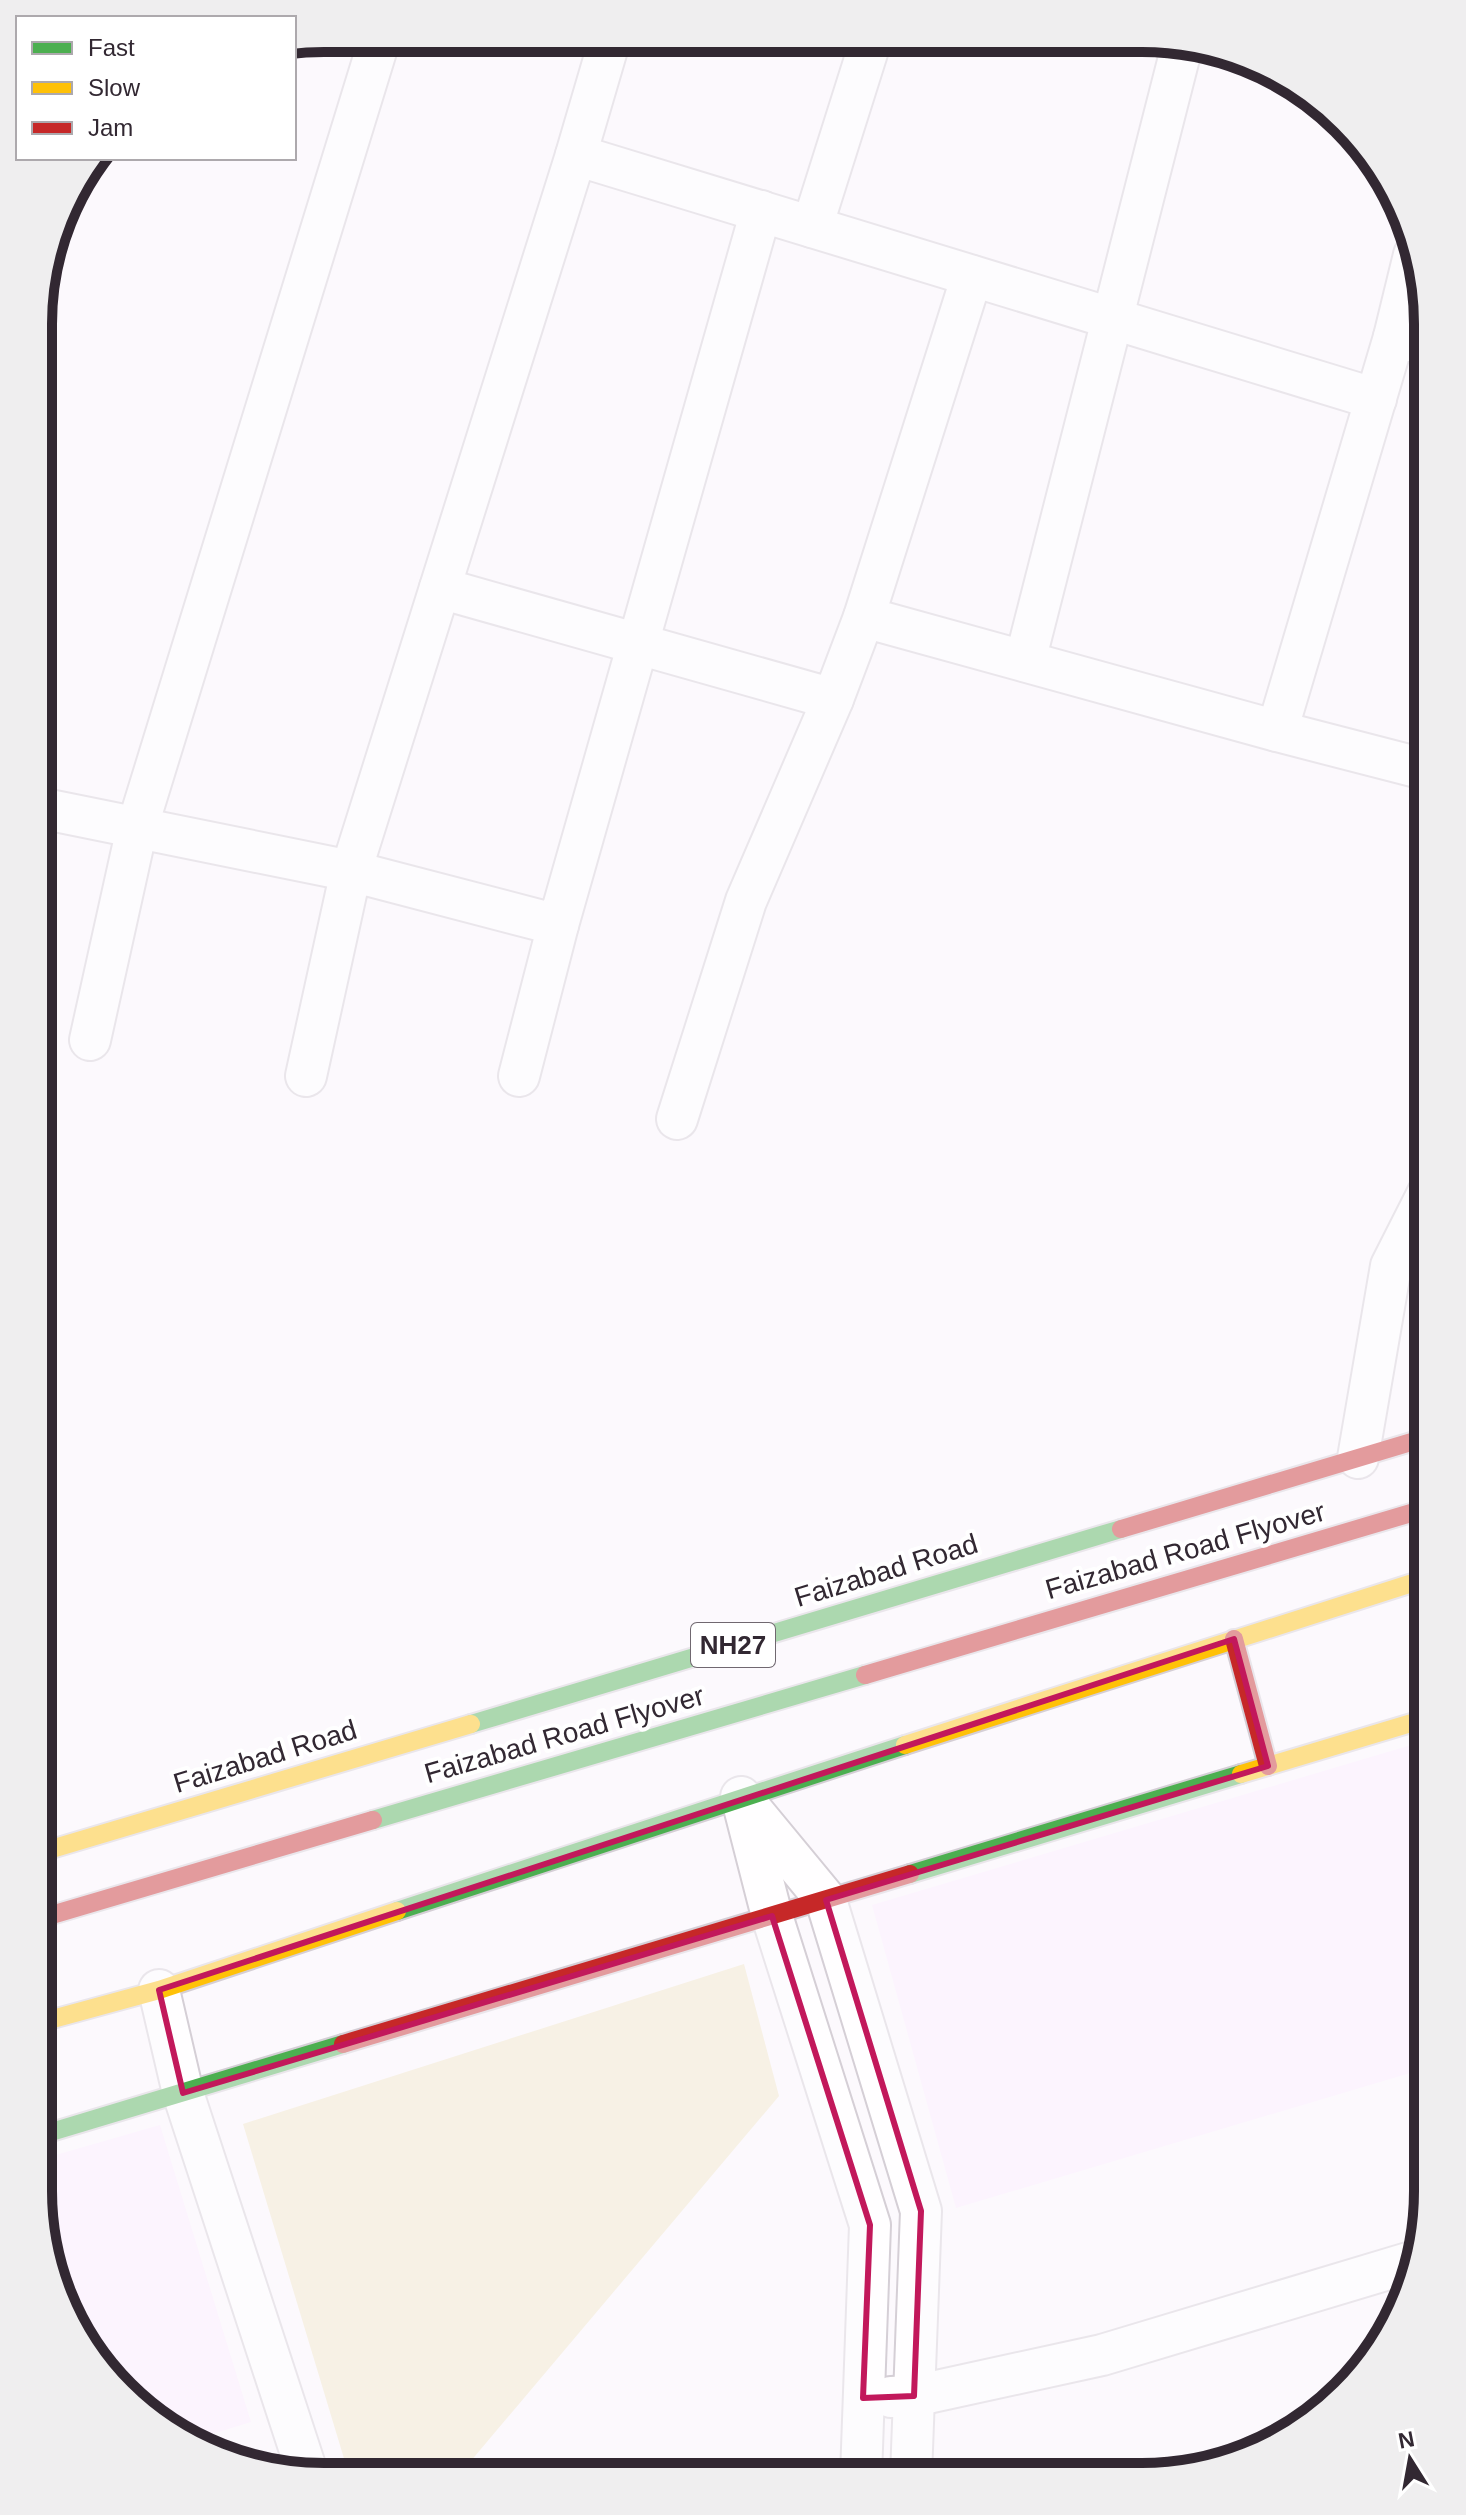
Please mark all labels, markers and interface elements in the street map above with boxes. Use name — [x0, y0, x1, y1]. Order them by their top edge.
legend — [16, 16, 296, 160]
text: Fast — [88, 34, 135, 61]
text: Slow — [88, 74, 141, 101]
text: Jam — [88, 114, 133, 141]
street label: Faizabad Road Flyover — [1042, 1496, 1329, 1605]
street label: Faizabad Road — [791, 1528, 981, 1613]
road number: NH27 — [691, 1623, 775, 1667]
street label: Faizabad Road Flyover — [421, 1680, 708, 1789]
street label: Faizabad Road — [170, 1714, 360, 1799]
north arrow — [1370, 2419, 1450, 2499]
text: N — [1396, 2426, 1416, 2454]

